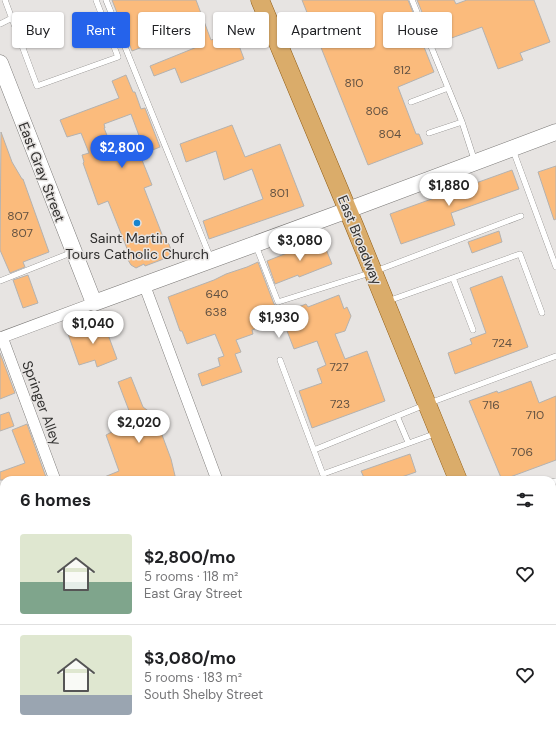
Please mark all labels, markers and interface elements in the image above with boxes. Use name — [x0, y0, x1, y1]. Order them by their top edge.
chip: Buy — [12, 12, 64, 48]
chip: Rent — [72, 12, 130, 48]
chip: Filters — [138, 12, 205, 48]
chip: New — [213, 12, 269, 48]
chip: Apartment — [277, 12, 375, 48]
chip: House — [383, 12, 452, 48]
house number: 812 — [393, 62, 411, 78]
house number: 810 — [344, 75, 364, 91]
house number: 806 — [365, 103, 389, 119]
street label: East Gray Street — [15, 119, 69, 225]
house number: 804 — [379, 126, 401, 142]
pin: $2,800 — [89, 135, 155, 169]
text: $2,800 — [99, 139, 145, 156]
pin: $1,880 — [416, 173, 482, 207]
text: $1,880 — [428, 177, 470, 194]
house number: 801 — [269, 185, 289, 201]
street label: East Broadway — [334, 193, 386, 288]
house number: 807 — [7, 208, 29, 224]
marker: Saint Martin of Tours Catholic Church — [132, 218, 142, 228]
house number: 807 — [11, 225, 33, 241]
pin: $3,080 — [267, 228, 333, 262]
place label: Saint Martin of Tours Catholic Church — [65, 229, 209, 263]
text: $3,080 — [277, 232, 323, 249]
house number: 640 — [205, 286, 229, 302]
house number: 638 — [205, 304, 227, 320]
pin: $1,930 — [246, 305, 312, 339]
text: $1,930 — [259, 309, 299, 326]
pin: $1,040 — [60, 311, 126, 345]
text: $1,040 — [72, 315, 114, 332]
house number: 724 — [492, 335, 512, 351]
street label: Springer Alley — [18, 358, 66, 448]
house number: 727 — [329, 359, 349, 375]
house number: 723 — [330, 396, 350, 412]
house number: 716 — [482, 397, 500, 413]
house number: 710 — [526, 407, 544, 423]
pin: $2,020 — [106, 410, 172, 444]
text: $2,020 — [117, 414, 161, 431]
house number: 706 — [511, 444, 533, 460]
text: 6 homes — [20, 489, 91, 511]
icon: filters — [514, 489, 536, 511]
text: $2,800/mo — [144, 546, 236, 568]
icon: home — [52, 550, 100, 598]
icon: heart — [514, 563, 536, 585]
text: 5 rooms · 118 m² — [144, 568, 238, 585]
text: East Gray Street — [144, 585, 242, 602]
text: $3,080/mo — [144, 647, 236, 669]
icon: home — [52, 651, 100, 699]
icon: heart — [514, 664, 536, 686]
text: 5 rooms · 183 m² — [144, 669, 242, 686]
text: South Shelby Street — [144, 686, 263, 703]

